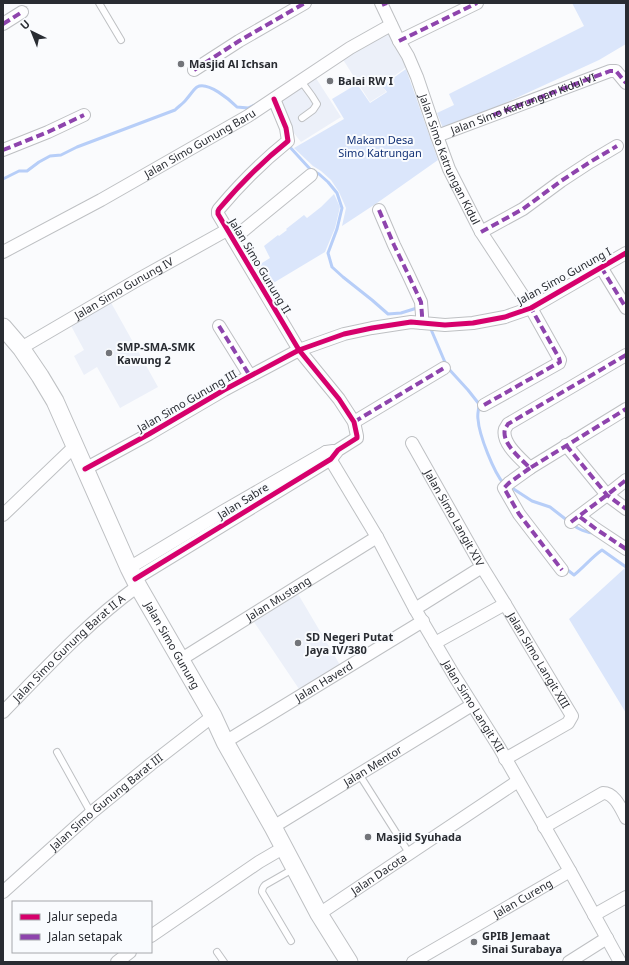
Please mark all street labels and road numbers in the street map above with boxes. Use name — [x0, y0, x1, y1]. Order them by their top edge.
street label: Jalan Simo Katrungan Kidul VI — [447, 69, 598, 138]
street label: Jalan Simo Katrungan Kidul — [416, 91, 484, 227]
street label: Jalan Simo Gunung Baru — [140, 105, 258, 181]
street label: Jalan Simo Gunung II — [225, 214, 295, 316]
street label: Jalan Simo Gunung I — [513, 243, 614, 308]
street label: Jalan Simo Gunung IV — [71, 253, 176, 323]
street label: Jalan Simo Gunung III — [133, 366, 239, 436]
street label: Jalan Simo Langit XIV — [421, 466, 488, 569]
street label: Jalan Sabre — [214, 479, 271, 523]
street label: Jalan Mustang — [242, 572, 313, 625]
street label: Jalan Simo Gunung Barat II A — [9, 590, 129, 705]
street label: Jalan Simo Gunung — [141, 598, 204, 692]
street label: Jalan Simo Langit XIII — [504, 609, 574, 711]
street label: Jalan Simo Langit XII — [439, 656, 508, 755]
street label: Jalan Haverd — [291, 658, 355, 705]
street label: Jalan Mentor — [340, 742, 405, 790]
street label: Jalan Simo Gunung Barat III — [46, 750, 166, 854]
street label: Jalan Dacota — [347, 850, 409, 898]
street label: Jalan Cureng — [490, 875, 555, 921]

